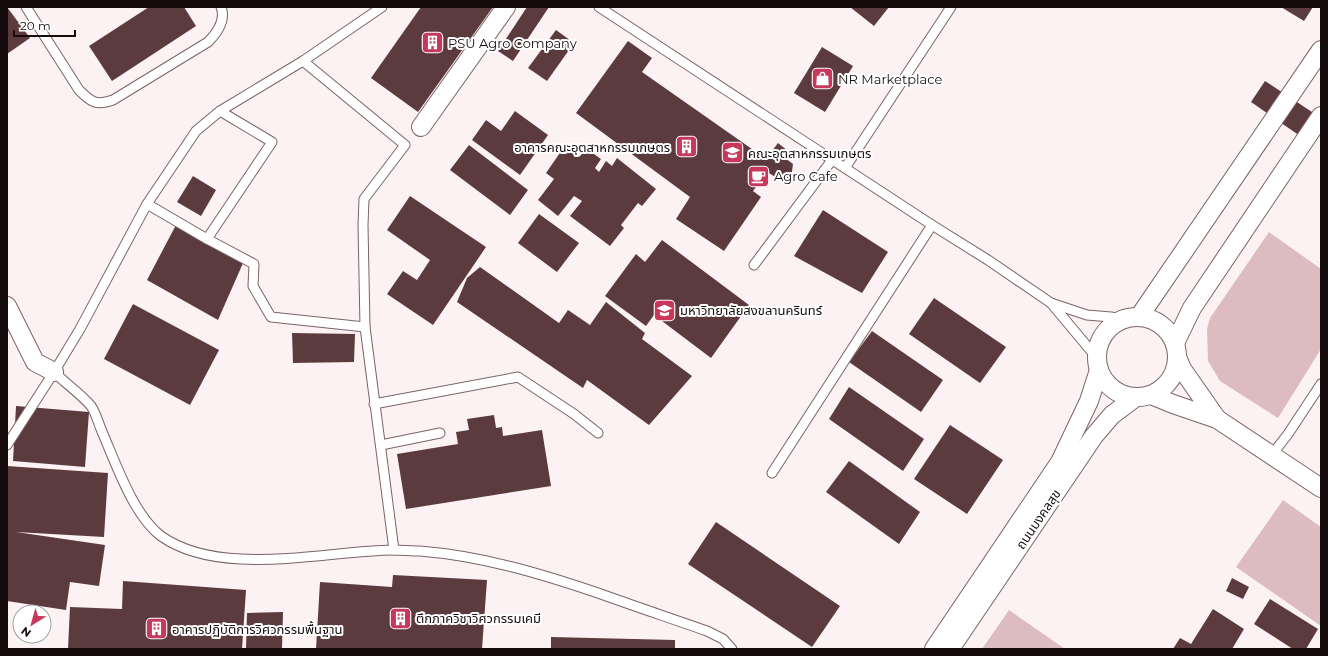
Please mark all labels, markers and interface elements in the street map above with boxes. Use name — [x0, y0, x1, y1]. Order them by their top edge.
scale bar — [14, 12, 75, 38]
text: 20 m — [20, 18, 51, 33]
building icon: PSU Agro Company — [419, 30, 445, 56]
place label: PSU Agro Company — [448, 35, 578, 51]
shop icon: NR Marketplace — [810, 66, 836, 92]
place label: NR Marketplace — [838, 71, 942, 87]
building icon: อาคารคณะอุตสาหกรรมเกษตร — [673, 134, 699, 160]
place label: อาคารคณะอุตสาหกรรมเกษตร — [514, 139, 670, 155]
school or university icon: คณะอุตสาหกรรมเกษตร — [720, 140, 746, 166]
place label: คณะอุตสาหกรรมเกษตร — [748, 145, 871, 161]
cafe icon: Agro Cafe — [746, 163, 772, 189]
place label: Agro Cafe — [774, 168, 838, 184]
school or university icon: มหาวิทยาลัยสงขลานครินทร์ — [651, 297, 677, 323]
place label: มหาวิทยาลัยสงขลานครินทร์ — [680, 302, 823, 318]
street label: ถนนมงคลสุข — [1012, 486, 1064, 552]
north arrow — [12, 604, 52, 644]
building icon: ตึกภาควิชาวิศวกรรมเคมี — [388, 605, 414, 631]
place label: ตึกภาควิชาวิศวกรรมเคมี — [416, 610, 541, 626]
building icon: อาคารปฏิบัติการวิศวกรรมพื้นฐาน — [143, 616, 169, 642]
place label: อาคารปฏิบัติการวิศวกรรมพื้นฐาน — [172, 620, 342, 637]
text: N — [18, 624, 34, 640]

